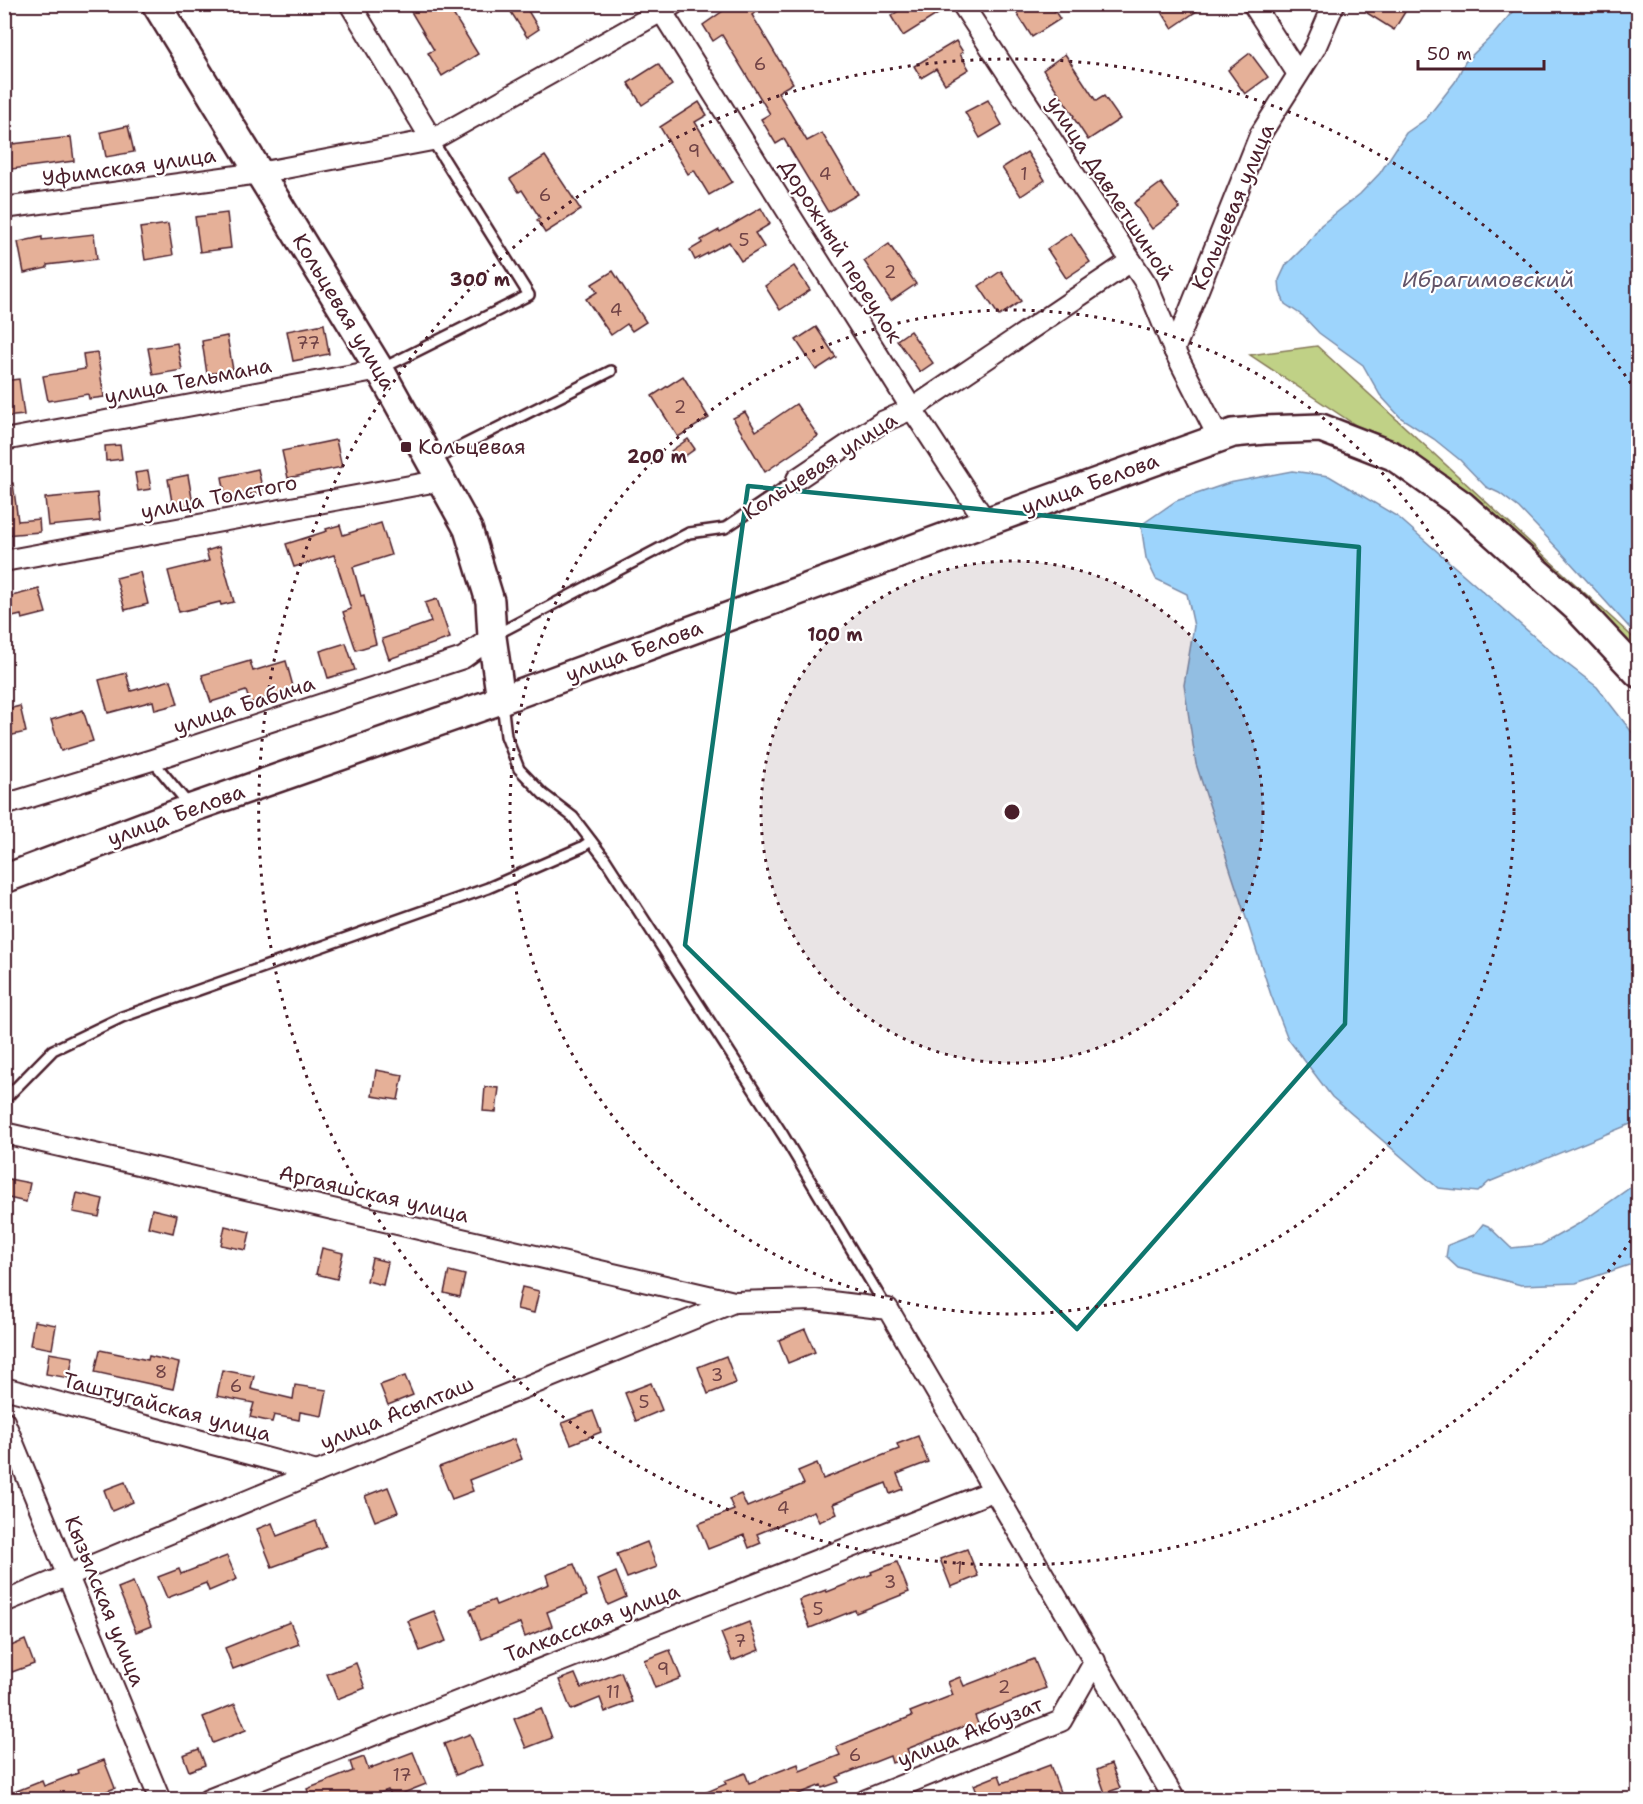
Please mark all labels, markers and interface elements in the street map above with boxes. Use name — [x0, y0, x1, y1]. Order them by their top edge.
scale bar — [1418, 33, 1544, 71]
text: 50 m — [1427, 42, 1472, 66]
house number: 6 — [754, 52, 766, 76]
street label: улица Давлетшиной — [1040, 90, 1180, 286]
street label: Кольцевая улица — [1185, 119, 1281, 295]
house number: 9 — [688, 139, 700, 163]
street label: Уфимская улица — [40, 141, 218, 193]
street label: Дорожный переулок — [773, 154, 909, 348]
house number: 4 — [819, 162, 831, 186]
house number: 1 — [1020, 162, 1028, 186]
house number: 6 — [539, 183, 551, 207]
street label: Кольцевая улица — [286, 228, 402, 396]
house number: 5 — [738, 228, 750, 252]
house number: 2 — [884, 260, 896, 284]
water label: Ибрагимовский — [1402, 265, 1574, 294]
text: 300 m — [450, 268, 511, 292]
house number: 4 — [610, 298, 622, 322]
house number: 77 — [296, 331, 320, 355]
street label: улица Тельмана — [102, 351, 274, 411]
house number: 2 — [674, 395, 686, 419]
street label: Кольцевая улица — [738, 406, 902, 526]
place label: Кольцевая — [418, 433, 526, 461]
marker: Кольцевая — [399, 440, 413, 454]
text: 200 m — [627, 445, 688, 469]
street label: улица Белова — [1017, 446, 1163, 522]
street label: улица Толстого — [138, 468, 300, 526]
street label: улица Белова — [561, 613, 707, 689]
text: 100 m — [807, 623, 863, 647]
street label: улица Бабича — [170, 669, 318, 741]
street label: улица Белова — [103, 777, 249, 853]
centre of rings — [1002, 802, 1022, 822]
street label: Аргаяшская улица — [276, 1159, 472, 1229]
house number: 8 — [155, 1360, 167, 1384]
house number: 3 — [711, 1363, 723, 1387]
street label: Таштугайская улица — [60, 1366, 274, 1448]
street label: улица Асылташ — [316, 1369, 478, 1457]
house number: 6 — [230, 1374, 242, 1398]
house number: 5 — [638, 1390, 650, 1414]
house number: 4 — [777, 1496, 789, 1520]
street label: Кызылская улица — [58, 1512, 152, 1690]
house number: 1 — [955, 1556, 963, 1580]
house number: 3 — [884, 1570, 896, 1594]
street label: Талкасская улица — [500, 1577, 684, 1669]
house number: 5 — [812, 1597, 824, 1621]
house number: 7 — [734, 1629, 746, 1653]
house number: 9 — [657, 1657, 669, 1681]
house number: 2 — [998, 1675, 1010, 1699]
house number: 11 — [606, 1680, 620, 1704]
street label: улица Акбузат — [893, 1690, 1047, 1774]
house number: 6 — [849, 1743, 861, 1767]
house number: 17 — [392, 1763, 412, 1787]

